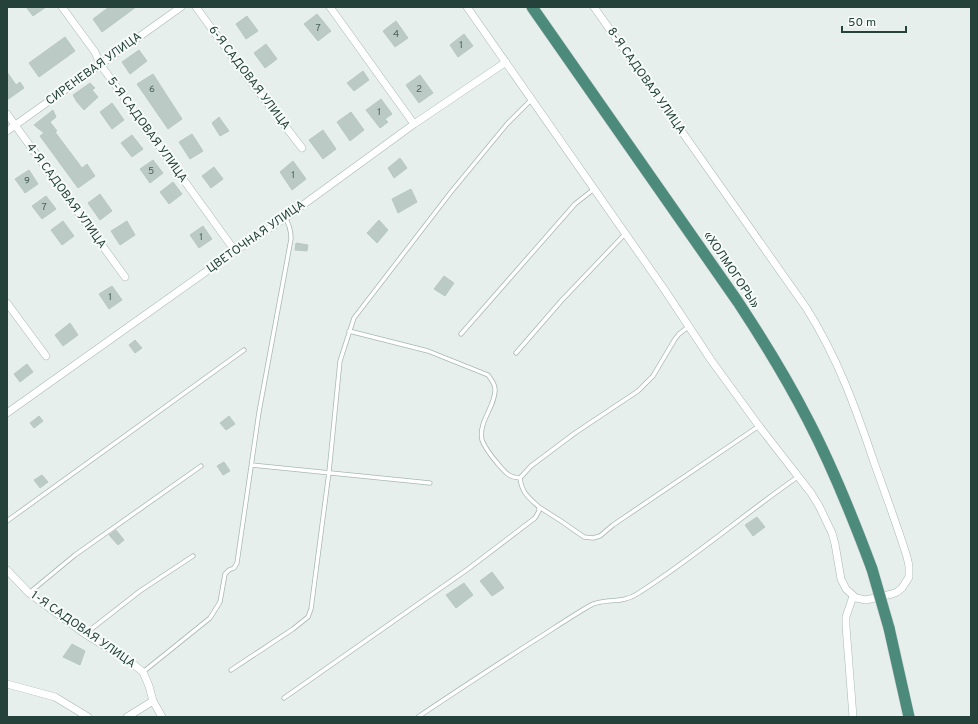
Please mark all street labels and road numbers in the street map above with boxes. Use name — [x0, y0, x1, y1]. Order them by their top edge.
street label: 6-Я САДОВАЯ УЛИЦА — [205, 23, 293, 133]
street label: 8-Я САДОВАЯ УЛИЦА — [603, 25, 689, 137]
street label: СИРЕНЕВАЯ УЛИЦА — [43, 29, 145, 109]
street label: 5-Я САДОВАЯ УЛИЦА — [104, 74, 190, 186]
street label: 4-Я САДОВАЯ УЛИЦА — [22, 140, 110, 252]
street label: ЦВЕТОЧНАЯ УЛИЦА — [204, 197, 308, 277]
street label: «ХОЛМОГОРЫ» — [699, 228, 763, 312]
street label: 1-Я САДОВАЯ УЛИЦА — [27, 588, 139, 672]

